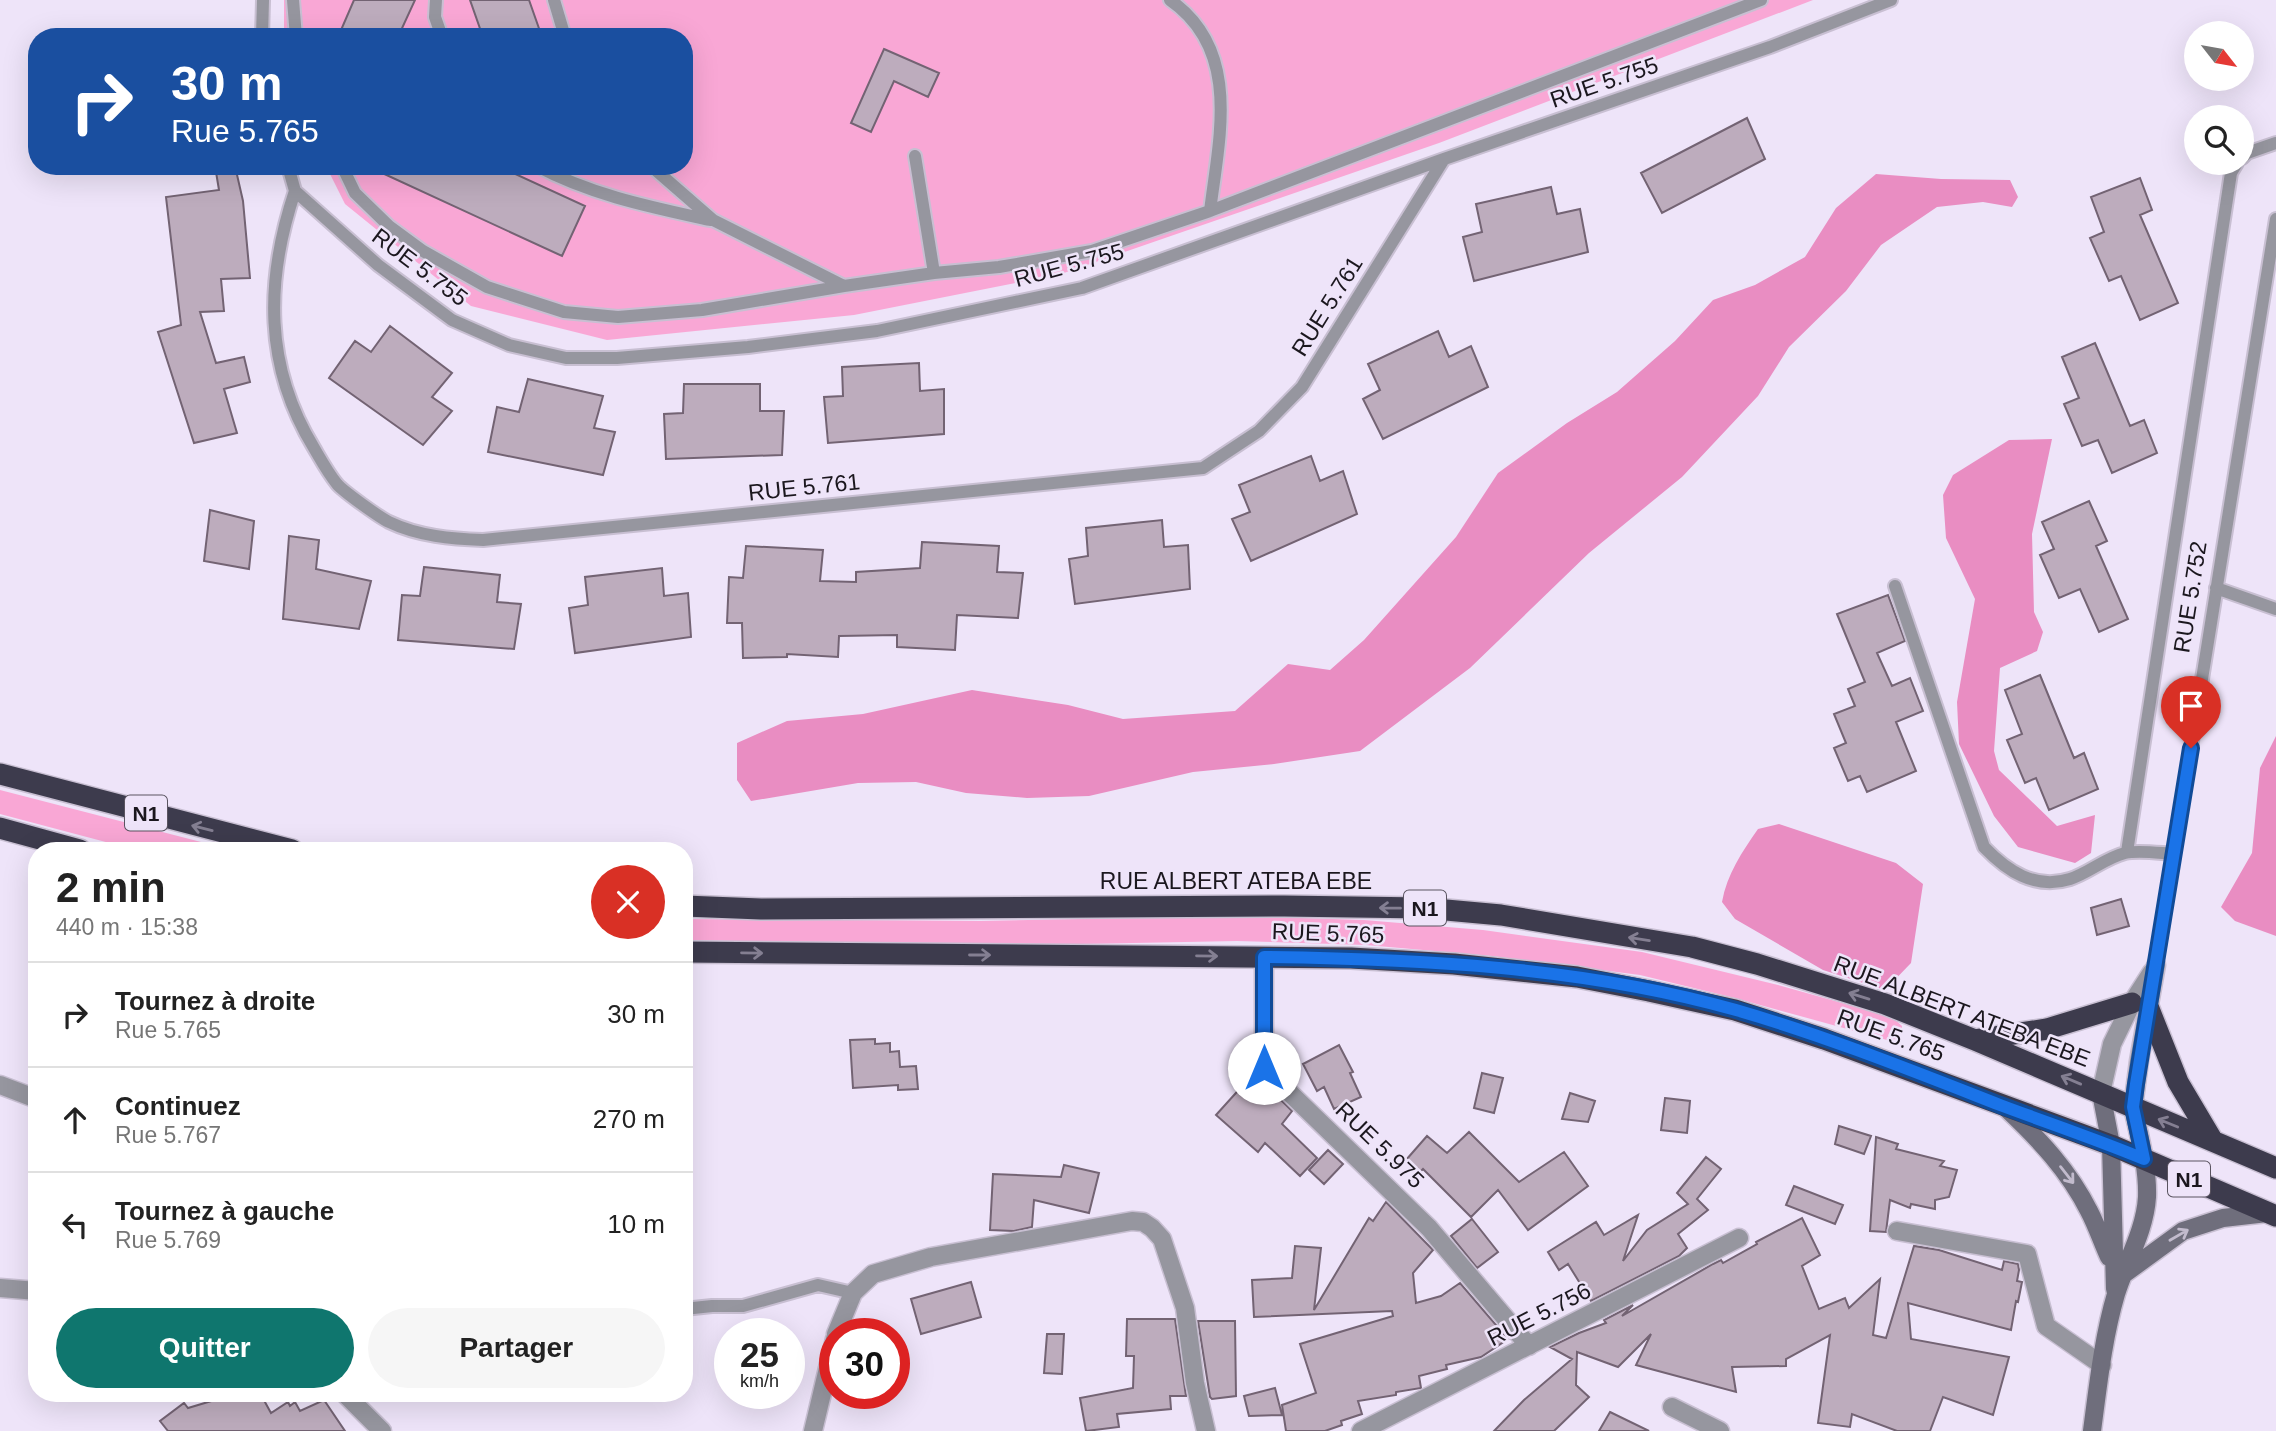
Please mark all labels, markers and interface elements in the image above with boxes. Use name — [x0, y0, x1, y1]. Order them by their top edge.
north arrow — [2184, 21, 2254, 91]
map controls — [2184, 21, 2254, 175]
street label: RUE 5.755 — [1547, 51, 1661, 113]
icon: right — [56, 56, 147, 147]
text: 30 m — [171, 56, 283, 110]
button: search — [2184, 105, 2254, 175]
text: Rue 5.765 — [171, 113, 319, 149]
street label: RUE 5.755 — [367, 223, 473, 311]
street label: RUE 5.755 — [1011, 238, 1127, 292]
street label: RUE 5.761 — [1286, 251, 1368, 361]
street label: RUE 5.761 — [747, 468, 861, 506]
street label: RUE 5.752 — [2168, 539, 2212, 655]
pin — [2161, 676, 2221, 748]
icon: arrive — [2172, 687, 2210, 725]
road number: N1 — [125, 796, 167, 830]
one-way arrow — [191, 821, 214, 834]
text: 2 min — [56, 864, 166, 911]
button: close — [591, 865, 665, 939]
street label: RUE ALBERT ATEBA EBE — [1100, 868, 1372, 894]
road number: N1 — [1404, 890, 1446, 926]
one-way arrow — [1379, 901, 1402, 914]
text: 440 m · 15:38 — [56, 914, 198, 940]
street label: RUE 5.765 — [1271, 918, 1385, 948]
one-way arrow — [1629, 932, 1651, 945]
one-way arrow — [741, 946, 764, 960]
one-way arrow — [968, 948, 991, 961]
one-way arrow — [1196, 949, 1219, 963]
street label: RUE ALBERT ATEBA EBE — [1830, 950, 2094, 1072]
text: Tournez à droite — [115, 986, 315, 1016]
one-way arrow — [1849, 989, 1871, 1001]
icon: right — [56, 996, 94, 1034]
text: 30 m — [607, 999, 665, 1029]
street label: RUE 5.765 — [1834, 1004, 1948, 1066]
text: Rue 5.765 — [115, 1017, 221, 1043]
position arrow — [1227, 1031, 1301, 1105]
one-way arrow — [2060, 1073, 2082, 1086]
text: Continuez — [115, 1091, 241, 1121]
street label: RUE 5.975 — [1331, 1097, 1429, 1193]
icon: ahead — [56, 1101, 94, 1139]
text: 270 m — [593, 1104, 665, 1134]
one-way arrow — [2157, 1115, 2179, 1128]
text: Rue 5.767 — [115, 1122, 221, 1148]
road number: N1 — [2168, 1162, 2210, 1196]
one-way arrow — [2059, 1165, 2074, 1183]
text: Tournez à gauche — [115, 1196, 334, 1226]
icon: left — [56, 1206, 94, 1244]
text: 10 m — [607, 1209, 665, 1239]
text: Rue 5.769 — [115, 1227, 221, 1253]
one-way arrow — [2169, 1228, 2189, 1242]
street label: RUE 5.756 — [1483, 1277, 1595, 1351]
button: Quitter — [56, 1308, 354, 1388]
button: Partager — [368, 1308, 665, 1388]
speed limit sign: 30 — [819, 1318, 910, 1409]
text: 25 — [740, 1335, 779, 1374]
text: km/h — [740, 1371, 779, 1391]

